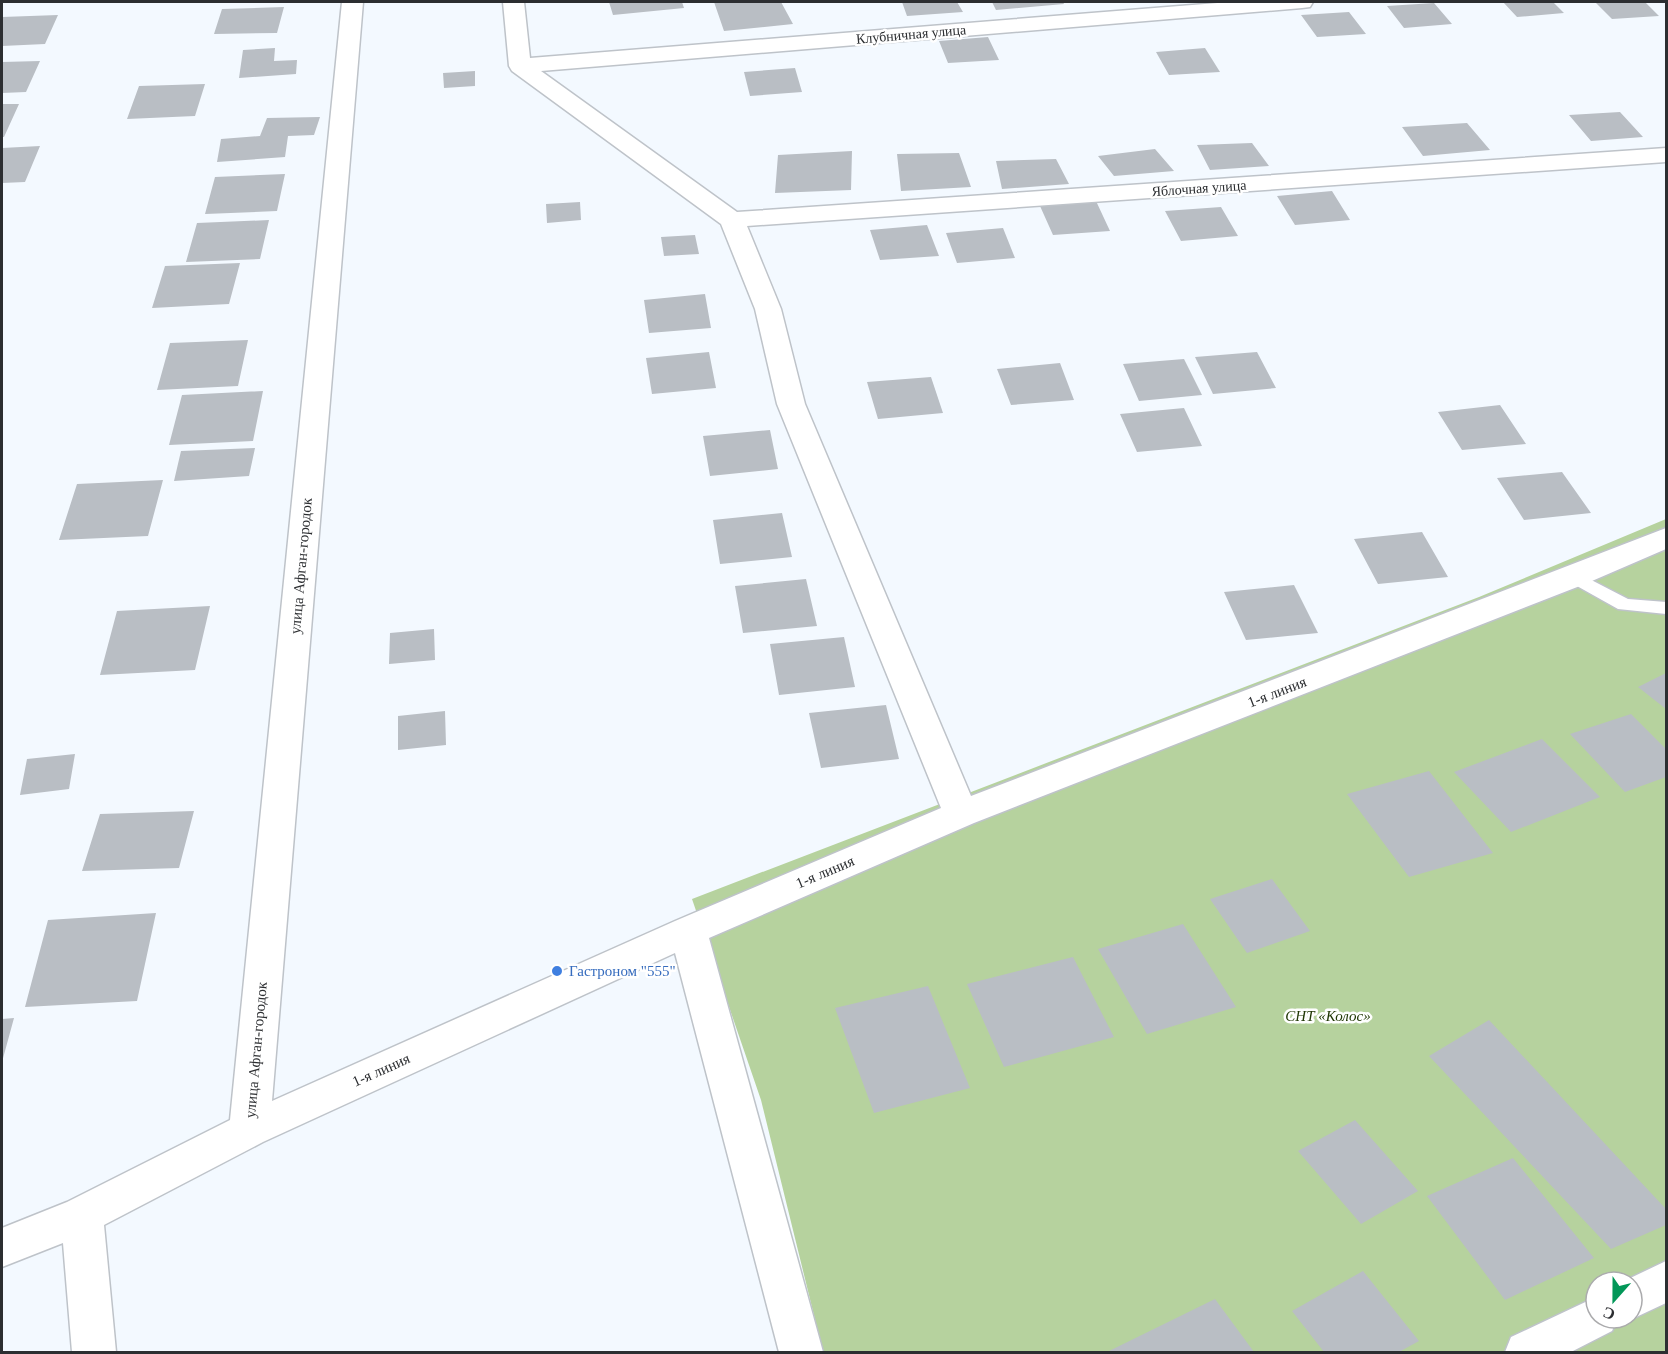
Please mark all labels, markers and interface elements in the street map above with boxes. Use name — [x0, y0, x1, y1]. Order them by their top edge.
street label: Клубничная улица — [855, 22, 968, 47]
street label: Яблочная улица — [1151, 178, 1248, 199]
street label: улица Афган-городок — [287, 496, 315, 635]
street label: 1-я линия — [1245, 673, 1309, 711]
street label: 1-я линия — [794, 853, 857, 891]
place label: Гастроном "555" — [569, 963, 676, 979]
marker: Гастроном "555" — [550, 964, 564, 978]
street label: улица Афган-городок — [242, 980, 270, 1119]
park label: СНТ «Колос» — [1285, 1008, 1371, 1024]
street label: 1-я линия — [350, 1050, 412, 1090]
north arrow — [1584, 1270, 1644, 1330]
text: С — [1600, 1304, 1617, 1324]

